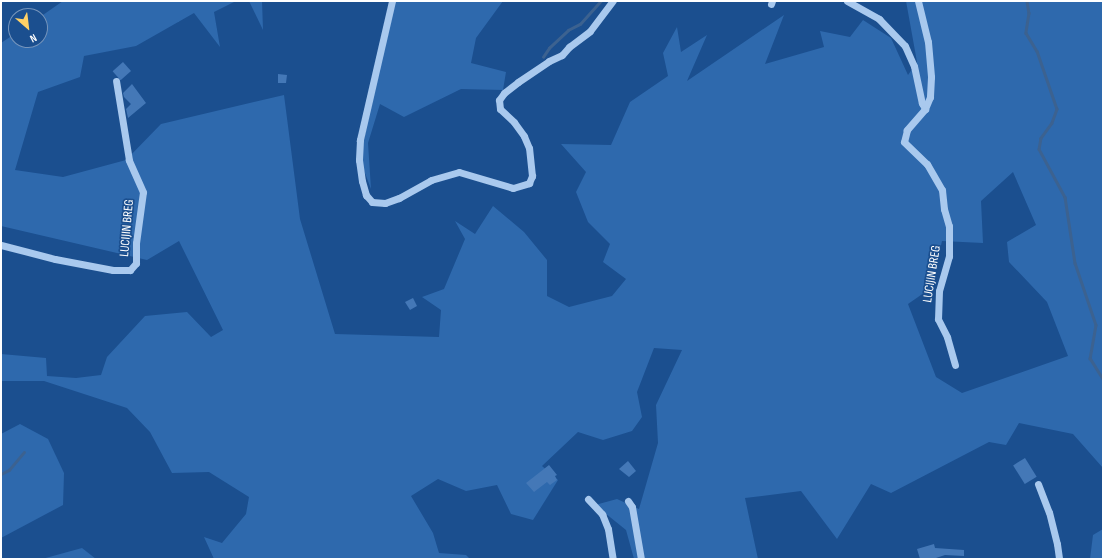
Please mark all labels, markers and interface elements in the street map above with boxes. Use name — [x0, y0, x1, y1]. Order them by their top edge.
north arrow — [8, 8, 48, 48]
text: N — [28, 31, 39, 45]
street label: LUCIJIN BREG — [117, 199, 137, 257]
street label: LUCIJIN BREG — [920, 244, 944, 304]

